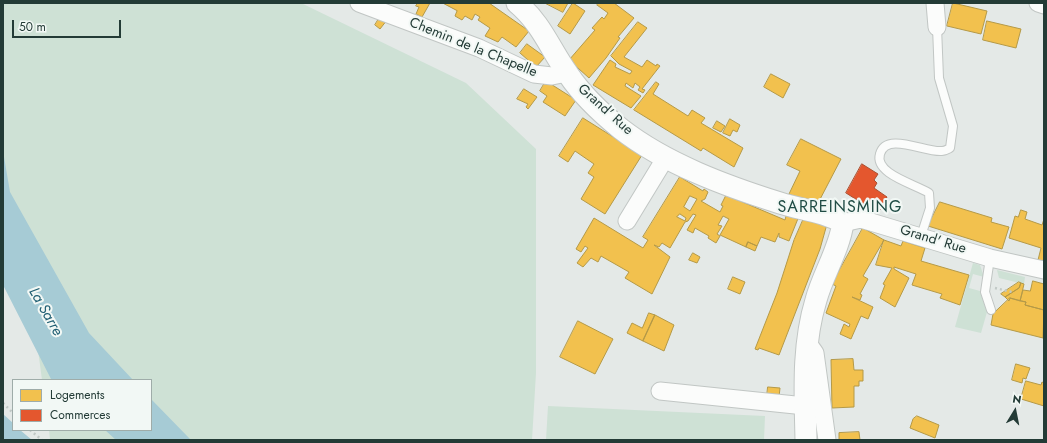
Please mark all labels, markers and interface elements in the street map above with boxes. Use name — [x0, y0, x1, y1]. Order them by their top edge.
scale bar — [14, 12, 123, 38]
street label: Chemin de la Chapelle — [407, 15, 539, 81]
text: 50 m — [19, 18, 46, 36]
street label: Grand' Rue — [574, 81, 636, 139]
district label: SARREINSMING — [778, 198, 902, 218]
street label: Grand' Rue — [898, 222, 968, 258]
water label: La Sarre — [24, 285, 66, 339]
legend — [12, 379, 152, 431]
text: Logements — [50, 386, 105, 404]
north arrow — [995, 391, 1035, 431]
text: N — [1011, 391, 1023, 408]
text: Commerces — [50, 406, 110, 424]

